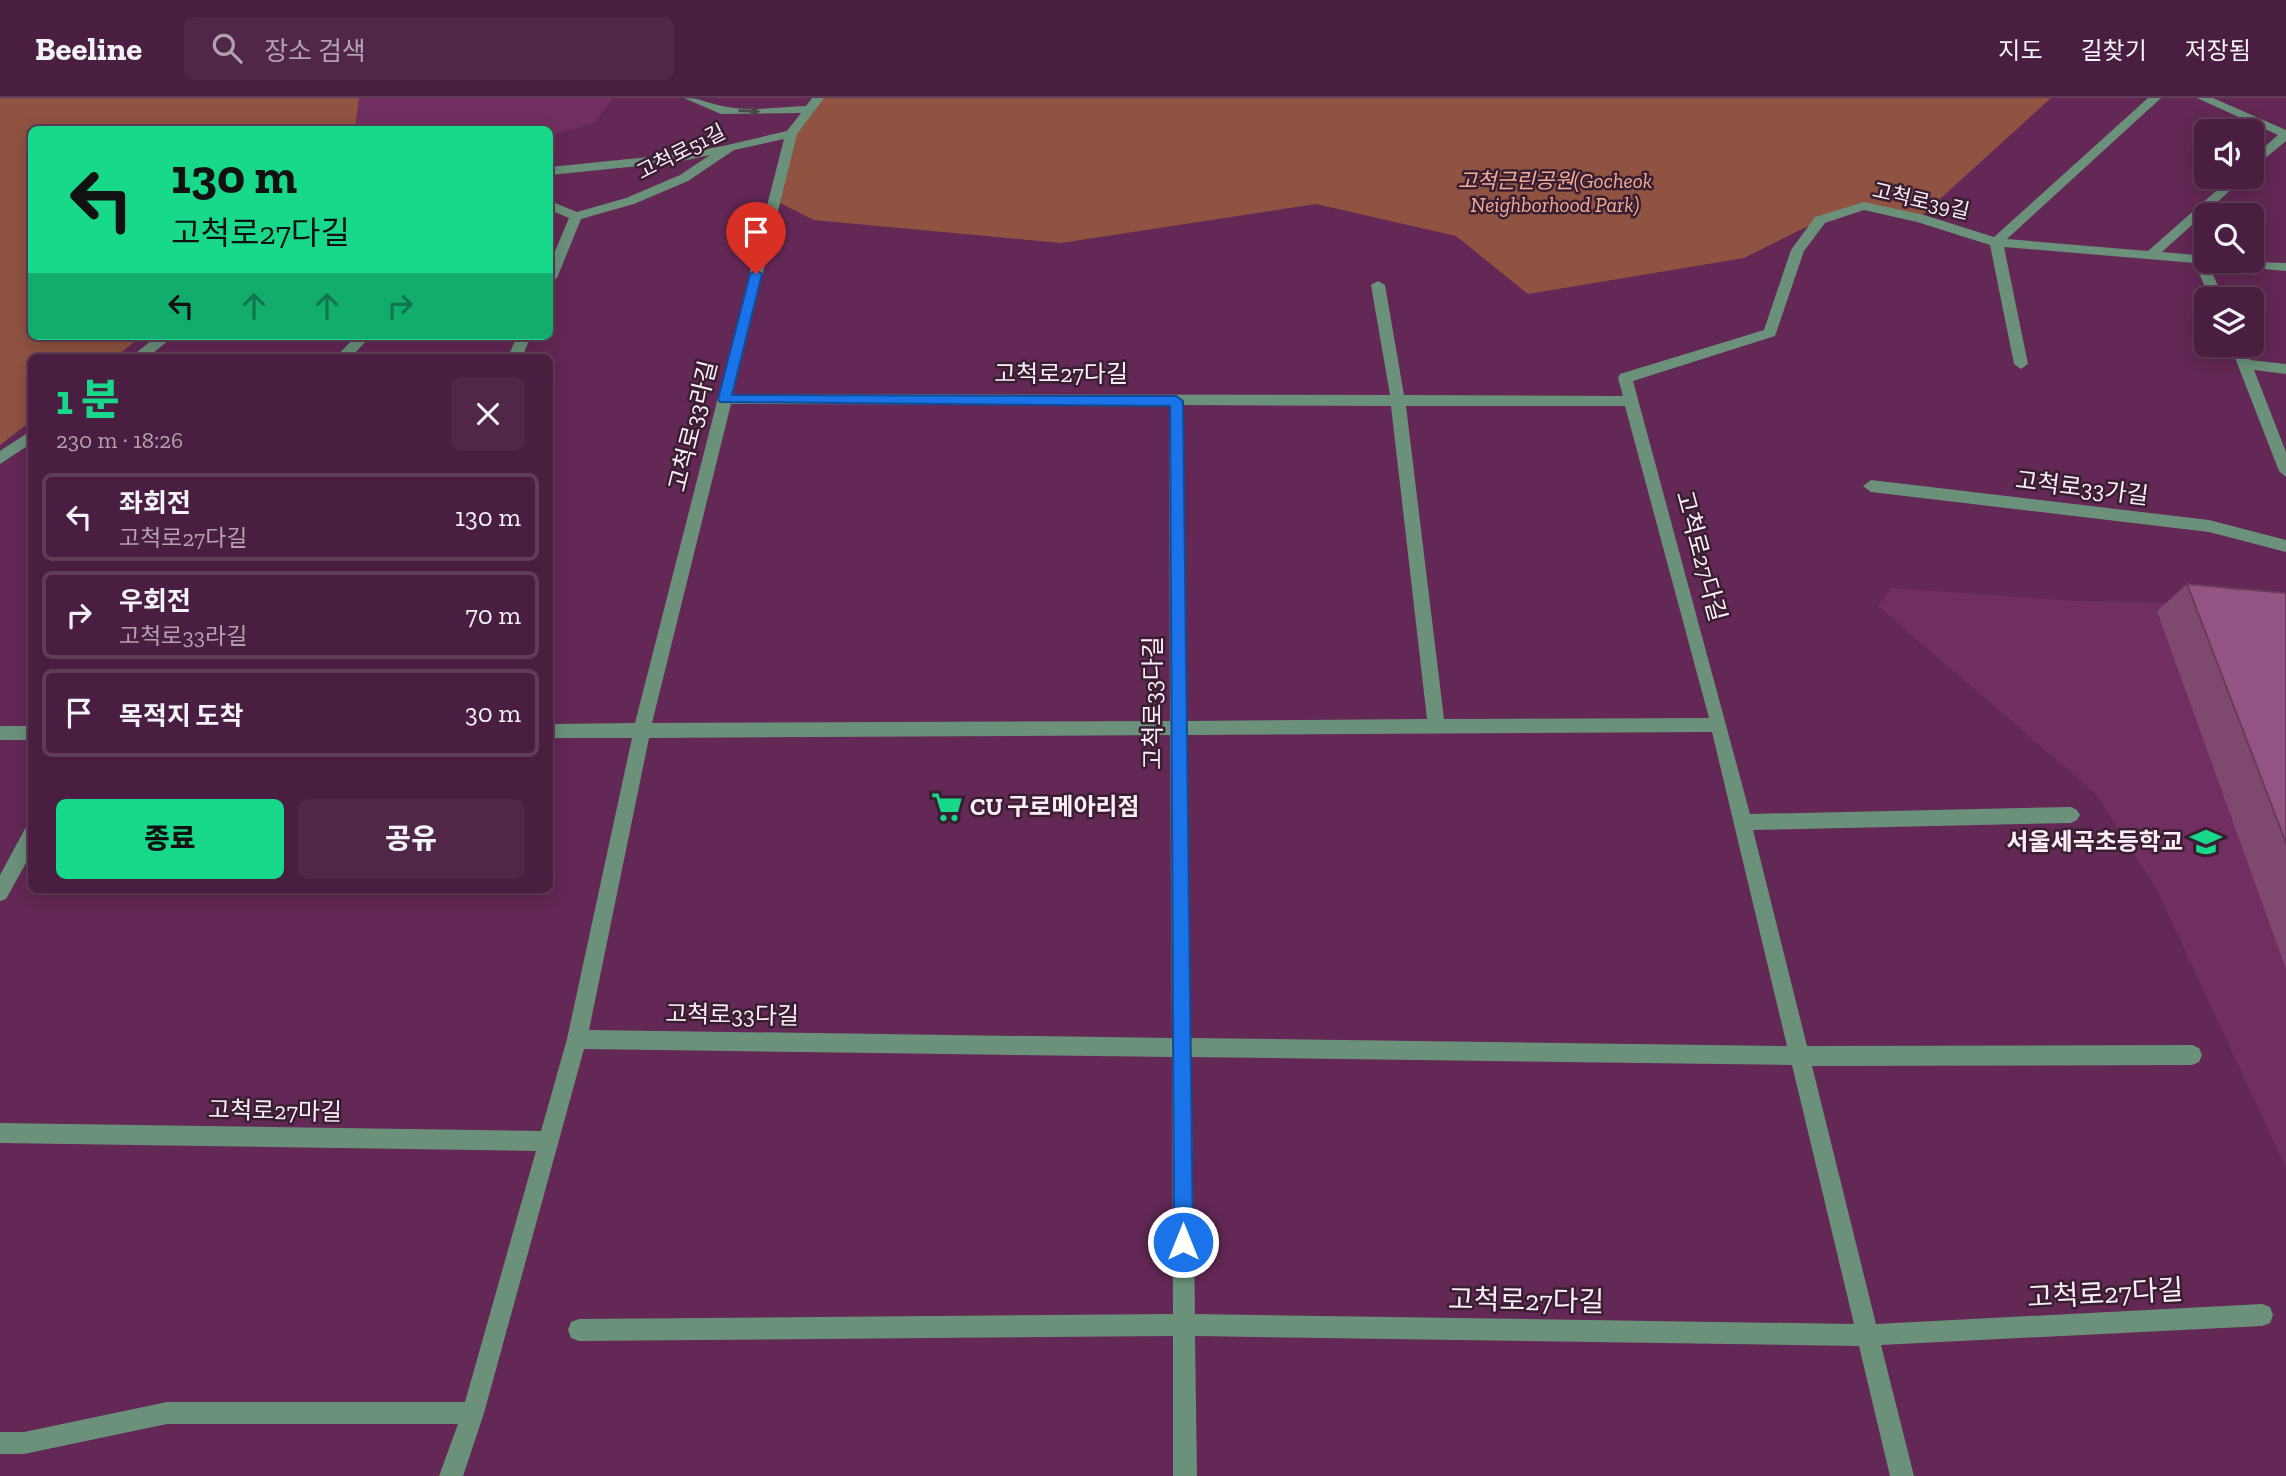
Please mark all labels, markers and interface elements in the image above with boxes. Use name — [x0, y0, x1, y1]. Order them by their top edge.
search box — [184, 17, 674, 80]
text: Beeline — [35, 29, 142, 68]
icon: search — [208, 29, 246, 67]
text: 장소 검색 — [264, 35, 366, 67]
text: 지도 — [1998, 36, 2043, 65]
text: 길찾기 — [2081, 36, 2147, 65]
text: 저장됨 — [2185, 36, 2251, 65]
one-way arrow — [739, 105, 761, 116]
street label: 고척로51길 — [632, 119, 729, 185]
map controls — [2194, 119, 2264, 357]
button: sound — [2194, 119, 2264, 189]
text: 130 m — [171, 147, 297, 206]
icon: left — [56, 154, 147, 245]
park label: 고척근린공원(Gocheok Neighborhood Park) — [1458, 168, 1652, 217]
street label: 고척로39길 — [1870, 177, 1972, 224]
pin — [726, 202, 786, 274]
button: search — [2194, 203, 2264, 273]
icon: arrive — [737, 213, 775, 251]
text: 고척로27다길 — [171, 214, 350, 252]
icon: left — [162, 287, 200, 325]
icon: ahead — [235, 287, 273, 325]
icon: ahead — [308, 287, 346, 325]
icon: right — [381, 287, 419, 325]
button: layers — [2194, 287, 2264, 357]
street label: 고척로33라길 — [662, 357, 723, 494]
street label: 고척로27다길 — [994, 359, 1128, 388]
text: 1 분 — [56, 374, 119, 425]
button: close — [451, 377, 525, 451]
text: 230 m · 18:26 — [56, 426, 183, 454]
street label: 고척로33가길 — [2014, 465, 2150, 510]
text: 좌회전 — [119, 487, 191, 519]
street label: 고척로27다길 — [1670, 487, 1733, 624]
icon: left — [60, 498, 98, 536]
text: 130 m — [455, 501, 521, 533]
text: 고척로27다길 — [119, 524, 247, 552]
text: 우회전 — [119, 585, 191, 617]
icon: right — [60, 596, 98, 634]
text: 70 m — [465, 599, 521, 631]
text: 고척로33라길 — [119, 622, 247, 650]
street label: 고척로33다길 — [1138, 636, 1167, 770]
icon: arrive — [60, 694, 98, 732]
text: 30 m — [465, 697, 521, 729]
text: 목적지 도착 — [119, 700, 243, 732]
supermarket icon: CU 구로메아리점 — [930, 790, 964, 824]
place label: CU 구로메아리점 — [970, 792, 1140, 821]
button: 종료 — [56, 799, 284, 879]
button: 공유 — [298, 799, 525, 879]
school or university icon: 서울세곡초등학교 — [2189, 825, 2223, 859]
place label: 서울세곡초등학교 — [2006, 827, 2183, 856]
street label: 고척로33다길 — [665, 999, 799, 1030]
street label: 고척로27마길 — [208, 1095, 342, 1126]
position arrow — [1146, 1205, 1220, 1279]
street label: 고척로27다길 — [2026, 1273, 2184, 1314]
street label: 고척로27다길 — [1448, 1283, 1604, 1318]

